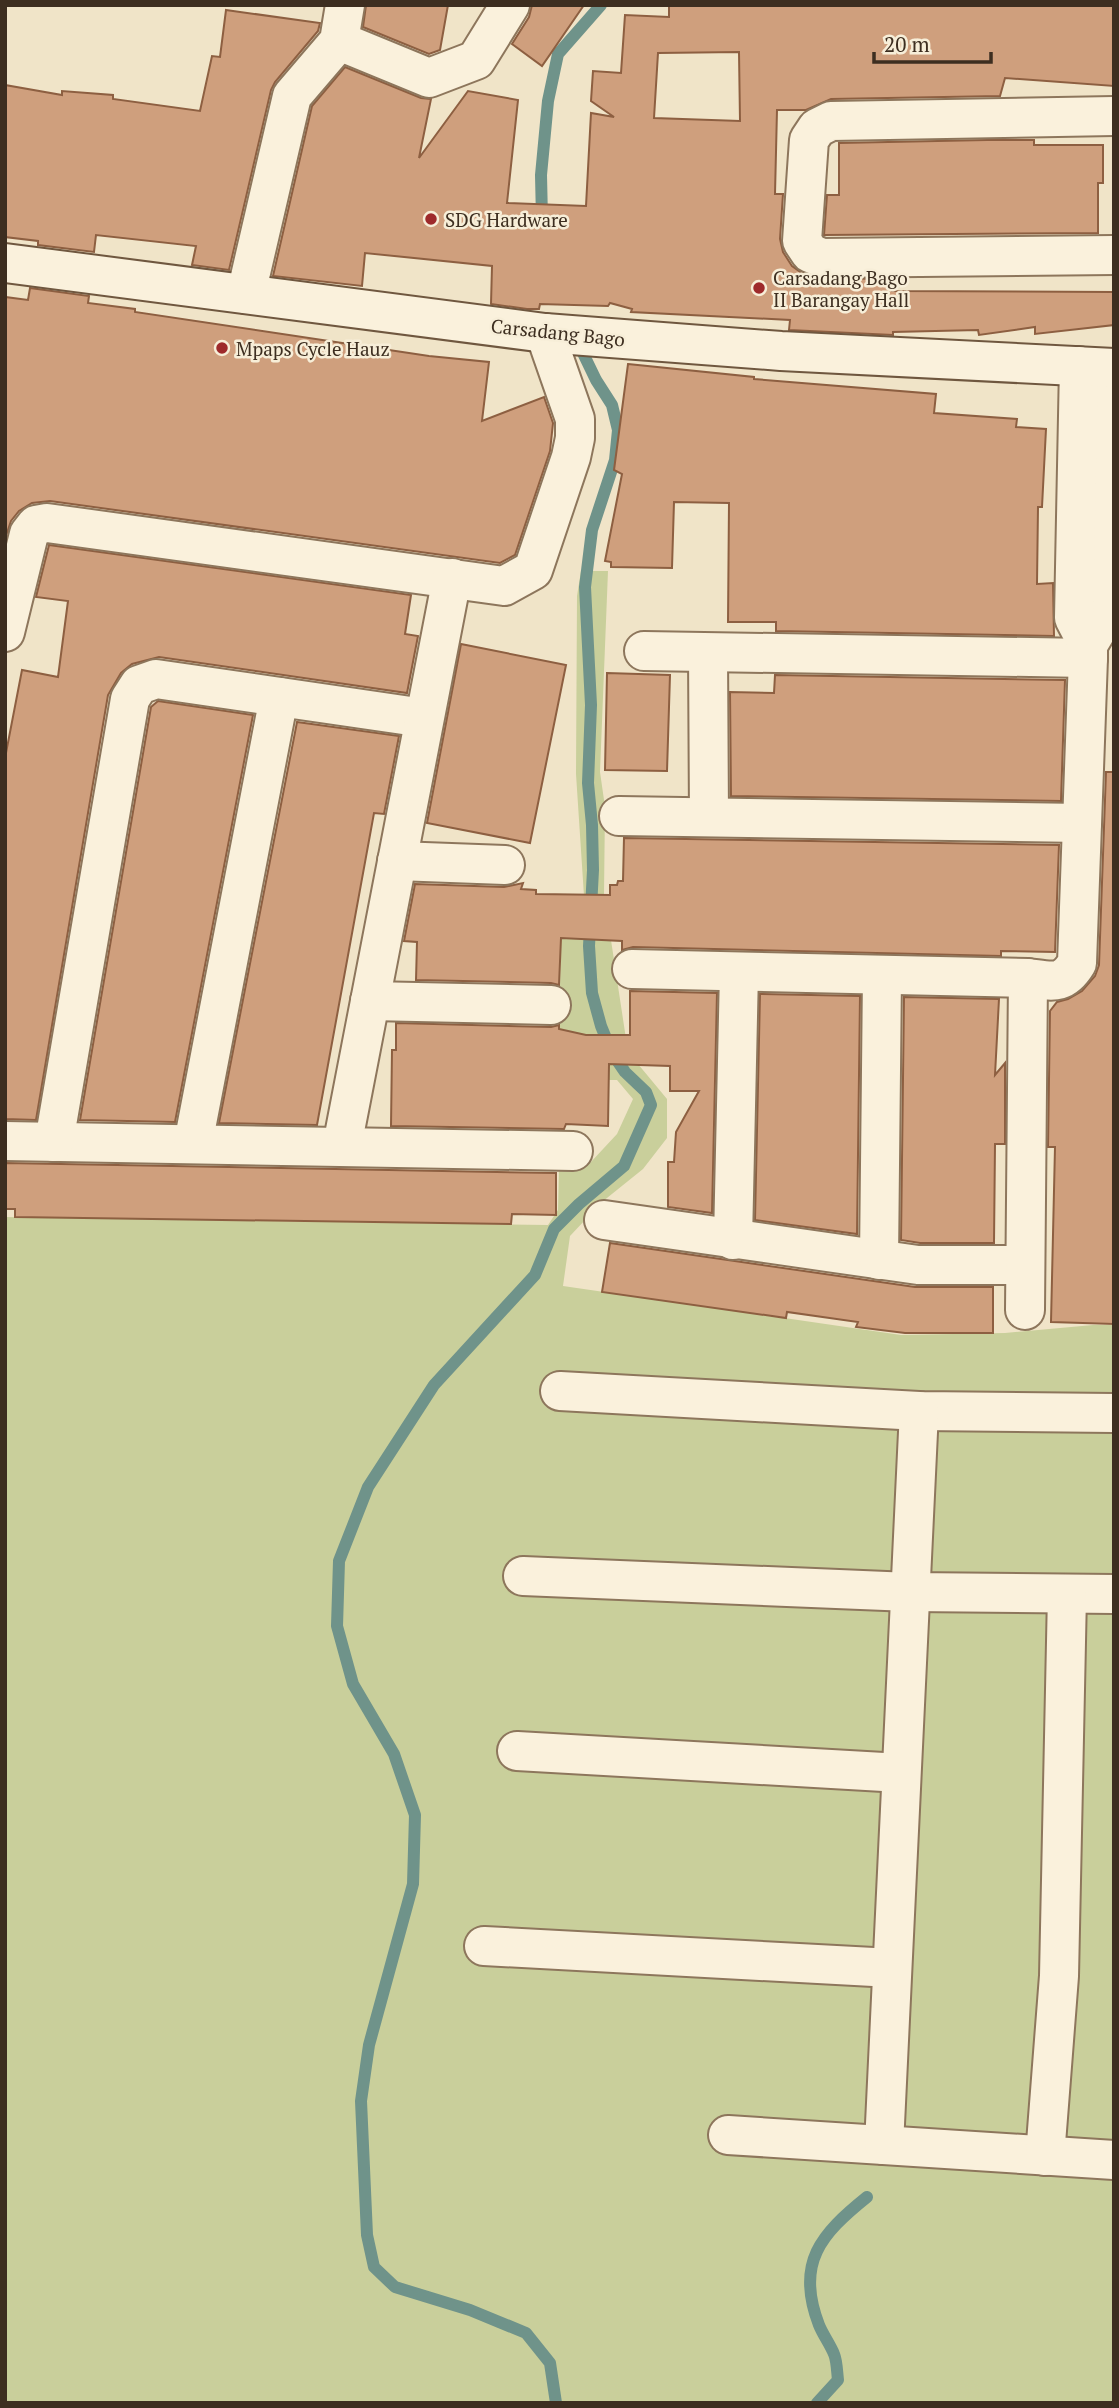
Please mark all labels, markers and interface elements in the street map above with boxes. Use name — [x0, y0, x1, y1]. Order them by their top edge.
scale bar — [874, 21, 991, 65]
text: 20 m — [884, 30, 930, 58]
place label: SDG Hardware — [445, 207, 568, 232]
marker: SDG Hardware — [423, 211, 439, 227]
place label: Carsadang Bago II Barangay Hall — [773, 265, 909, 312]
marker: Carsadang Bago II Barangay Hall — [751, 280, 767, 296]
street label: Carsadang Bago — [490, 313, 626, 351]
place label: Mpaps Cycle Hauz — [236, 336, 390, 361]
marker: Mpaps Cycle Hauz — [214, 340, 230, 356]

